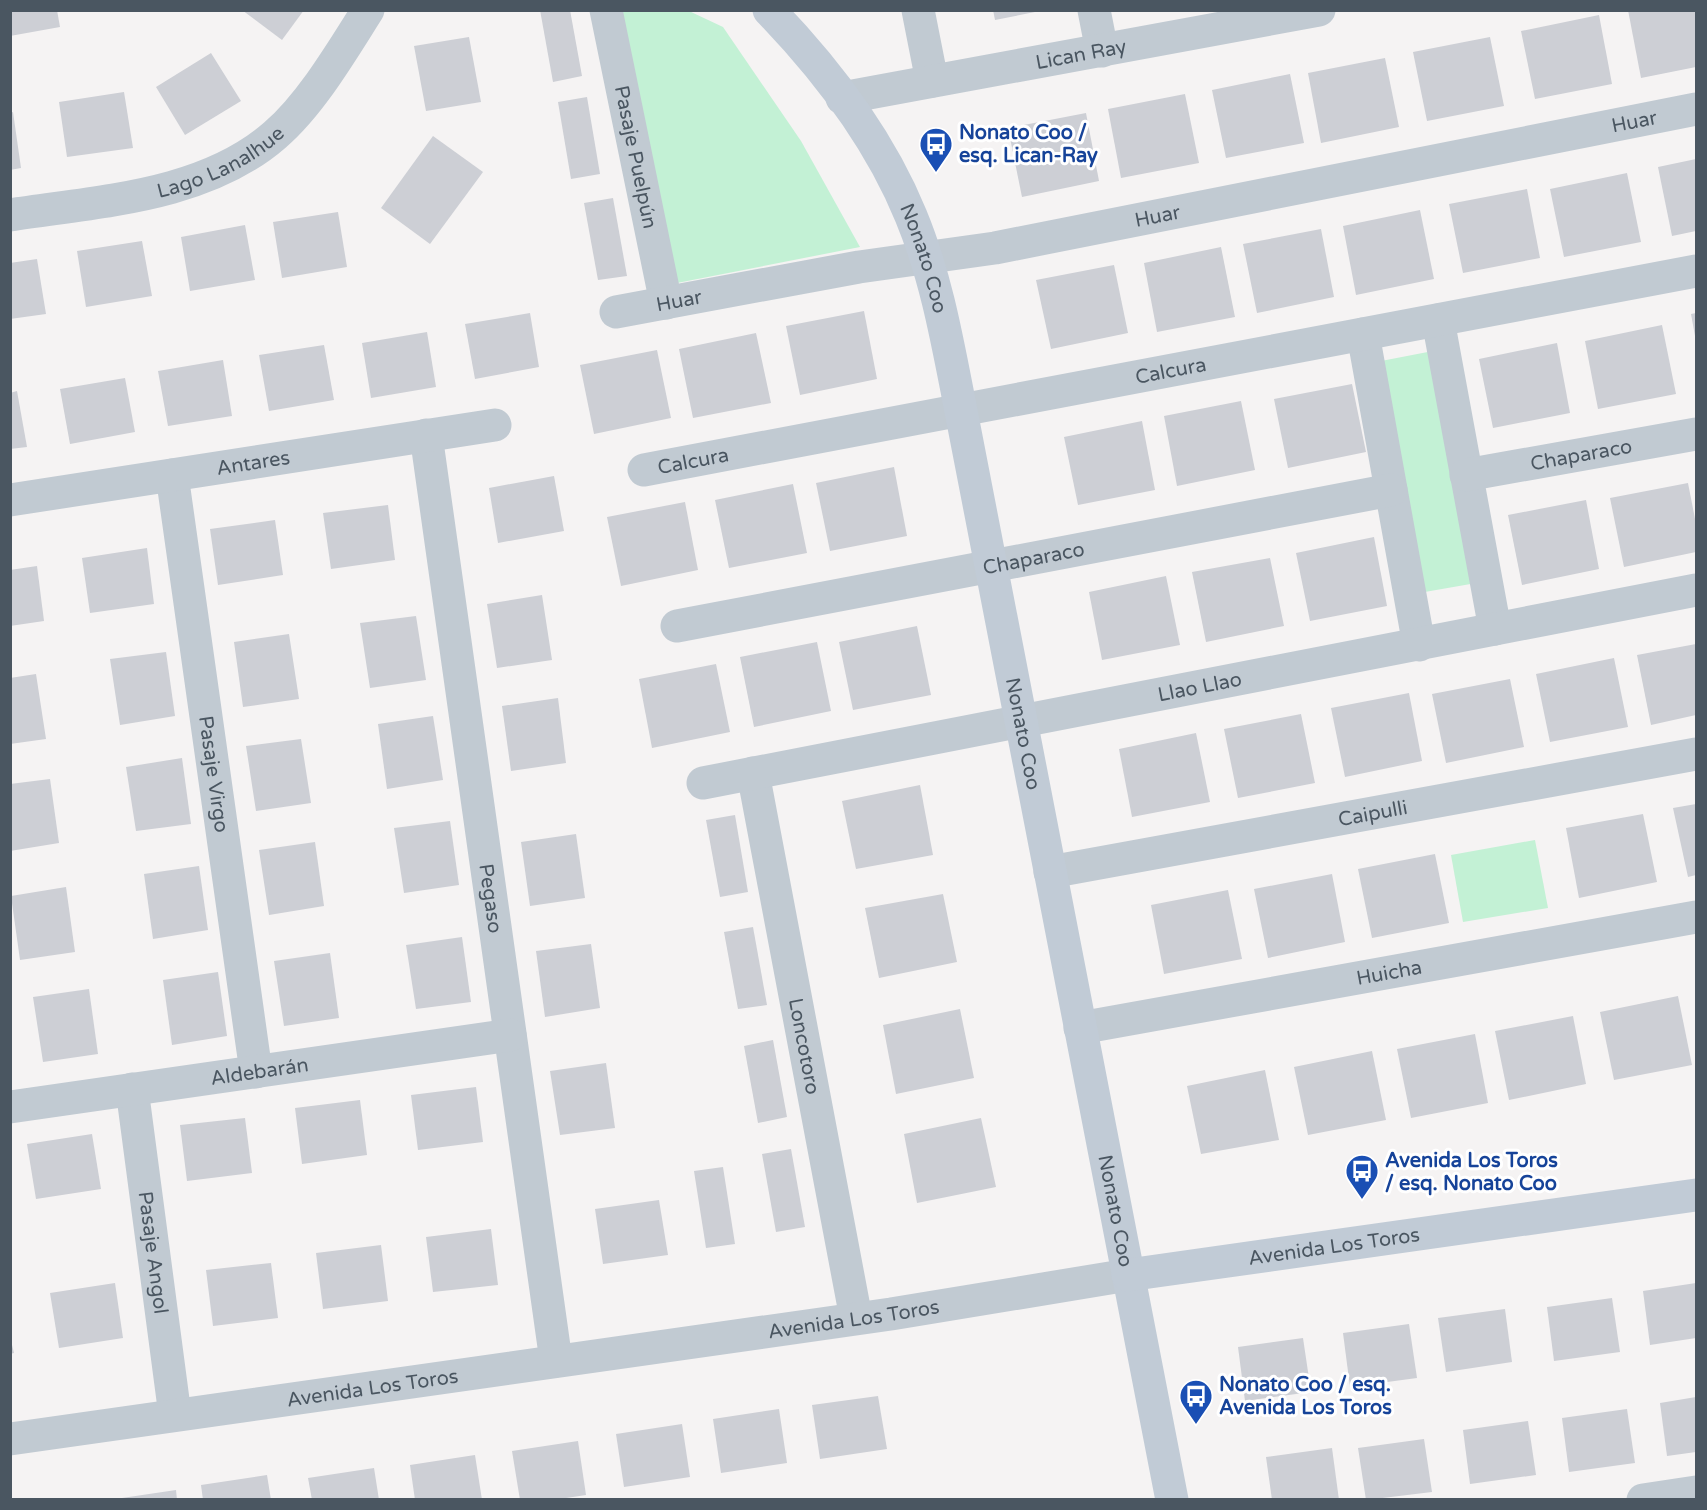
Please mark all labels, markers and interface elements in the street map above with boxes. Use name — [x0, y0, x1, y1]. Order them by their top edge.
street label: Lican Ray — [1034, 35, 1129, 75]
street label: Pasaje Puelpún — [609, 83, 661, 231]
street label: Huar — [1609, 106, 1659, 138]
place label: Nonato Coo / esq. Lican-Ray — [959, 121, 1098, 168]
street label: Lago Lanalhue — [155, 122, 289, 204]
bus stop icon: Nonato Coo / esq. Lican-Ray — [918, 126, 954, 173]
street label: Nonato Coo — [894, 200, 952, 316]
street label: Huar — [1133, 200, 1183, 233]
street label: Huar — [654, 285, 704, 317]
street label: Calcura — [1133, 353, 1208, 390]
street label: Chaparaco — [1529, 435, 1634, 476]
street label: Calcura — [656, 443, 731, 480]
street label: Antares — [215, 446, 292, 481]
street label: Chaparaco — [981, 538, 1087, 580]
street label: Llao Llao — [1156, 668, 1244, 707]
street label: Nonato Coo — [1000, 676, 1045, 792]
street label: Pasaje Virgo — [193, 714, 233, 834]
street label: Caipulli — [1336, 796, 1409, 832]
street label: Pegaso — [473, 862, 507, 935]
street label: Huicha — [1355, 956, 1424, 991]
street label: Loncotoro — [783, 996, 825, 1097]
street label: Aldebarán — [209, 1053, 310, 1091]
place label: Avenida Los Toros / esq. Nonato Coo — [1385, 1149, 1558, 1196]
street label: Nonato Coo — [1092, 1153, 1138, 1269]
bus stop icon: Avenida Los Toros / esq. Nonato Coo — [1344, 1153, 1380, 1200]
street label: Pasaje Angol — [133, 1190, 173, 1315]
street label: Avenida Los Toros — [1247, 1223, 1421, 1271]
street label: Avenida Los Toros — [766, 1295, 941, 1344]
street label: Avenida Los Toros — [285, 1365, 460, 1413]
place label: Nonato Coo / esq. Avenida Los Toros — [1219, 1373, 1392, 1420]
bus stop icon: Nonato Coo / esq. Avenida Los Toros — [1178, 1378, 1214, 1425]

